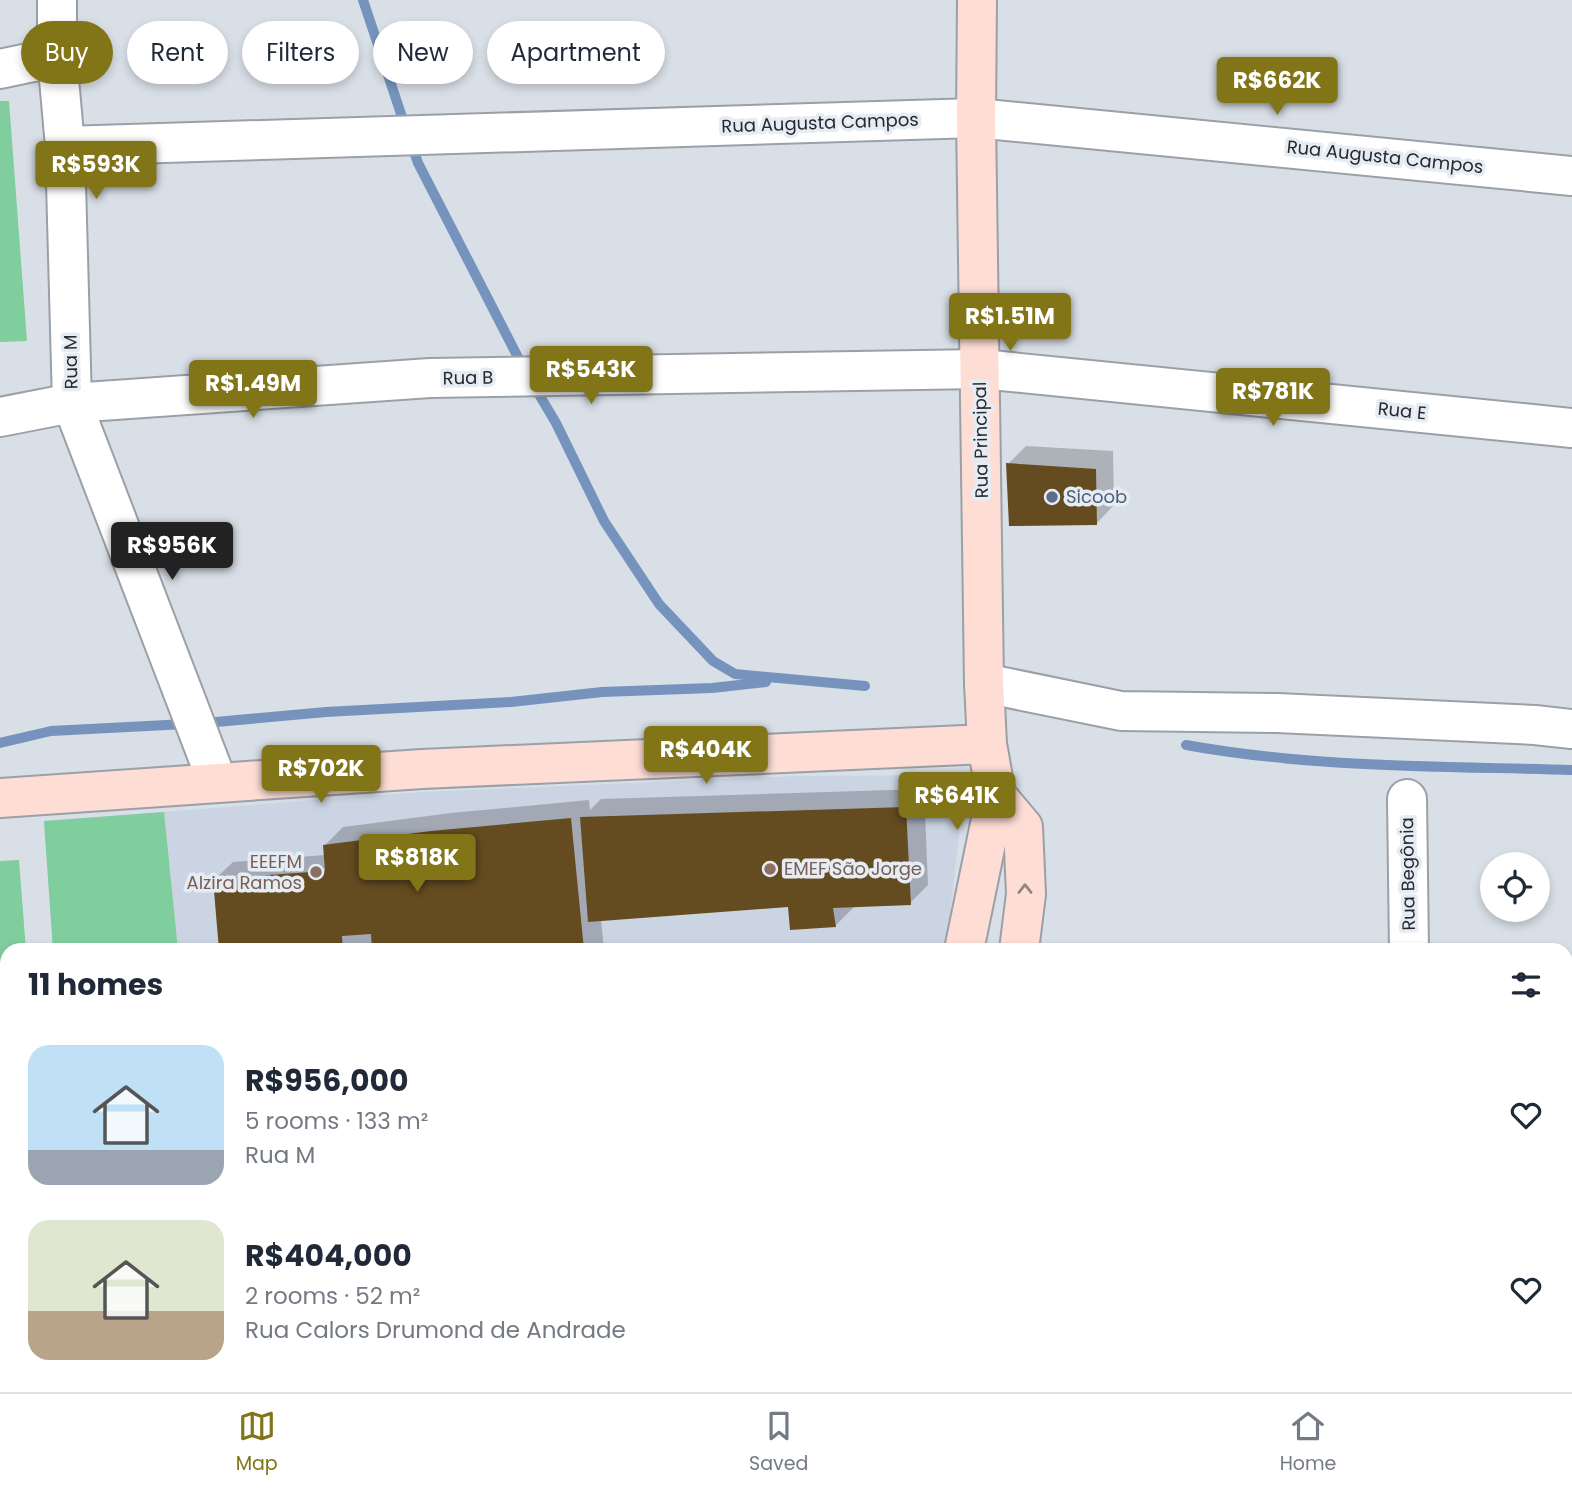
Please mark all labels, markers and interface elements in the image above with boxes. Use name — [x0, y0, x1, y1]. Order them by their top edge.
chip: Buy — [21, 21, 113, 84]
chip: Rent — [127, 21, 228, 84]
chip: Filters — [242, 21, 359, 84]
chip: New — [373, 21, 473, 84]
chip: Apartment — [487, 21, 665, 84]
pin: R$662K — [1220, 58, 1334, 117]
text: R$662K — [1233, 64, 1321, 96]
street label: Rua Augusta Campos — [721, 107, 919, 138]
street label: Rua Augusta Campos — [1286, 134, 1485, 179]
pin: R$593K — [39, 142, 153, 201]
text: R$593K — [51, 148, 141, 180]
pin: R$1.51M — [945, 294, 1075, 353]
text: R$1.51M — [965, 300, 1055, 332]
street label: Rua M — [58, 334, 83, 390]
pin: R$543K — [534, 346, 648, 406]
text: R$543K — [546, 353, 636, 385]
pin: R$1.49M — [188, 360, 318, 420]
street label: Rua B — [443, 365, 493, 390]
text: R$1.49M — [205, 367, 301, 399]
pin: R$781K — [1216, 368, 1330, 428]
text: R$781K — [1232, 375, 1314, 407]
street label: Rua Principal — [967, 381, 994, 499]
street label: Rua E — [1377, 396, 1428, 425]
place label: Sicoob — [1066, 484, 1127, 509]
marker: Sicoob — [1044, 489, 1060, 505]
pin: R$956K — [115, 522, 229, 582]
text: R$956K — [127, 529, 217, 561]
pin: R$404K — [649, 726, 763, 786]
text: R$404K — [660, 733, 752, 765]
pin: R$702K — [264, 746, 378, 805]
text: R$702K — [278, 752, 364, 784]
pin: R$641K — [900, 772, 1014, 832]
text: R$641K — [914, 779, 1000, 811]
street label: Rua Begônia — [1394, 817, 1421, 931]
pin: R$818K — [360, 834, 474, 894]
text: R$818K — [375, 841, 459, 873]
place label: EEEFM Alzira Ramos — [187, 849, 302, 895]
map controls — [1480, 852, 1550, 922]
button: locate — [1480, 852, 1550, 922]
place label: EMEF São Jorge — [784, 856, 922, 881]
marker: EMEF São Jorge — [762, 861, 778, 877]
marker: EEEFM Alzira Ramos — [308, 864, 324, 880]
one-way arrow — [1017, 883, 1033, 894]
text: 11 homes — [28, 963, 163, 1006]
icon: filters — [1507, 966, 1545, 1004]
text: R$956,000 — [245, 1059, 409, 1102]
icon: home — [84, 1073, 168, 1157]
icon: heart — [1507, 1096, 1545, 1134]
text: 5 rooms · 133 m² — [245, 1105, 428, 1137]
text: Rua M — [245, 1139, 315, 1171]
text: R$404,000 — [245, 1234, 412, 1277]
icon: home — [84, 1248, 168, 1332]
icon: heart — [1507, 1271, 1545, 1309]
text: 2 rooms · 52 m² — [245, 1280, 420, 1312]
text: Rua Calors Drumond de Andrade — [245, 1314, 626, 1346]
tab: Map — [236, 1407, 278, 1478]
tab: Saved — [749, 1407, 808, 1478]
tab: Home — [1280, 1407, 1336, 1478]

